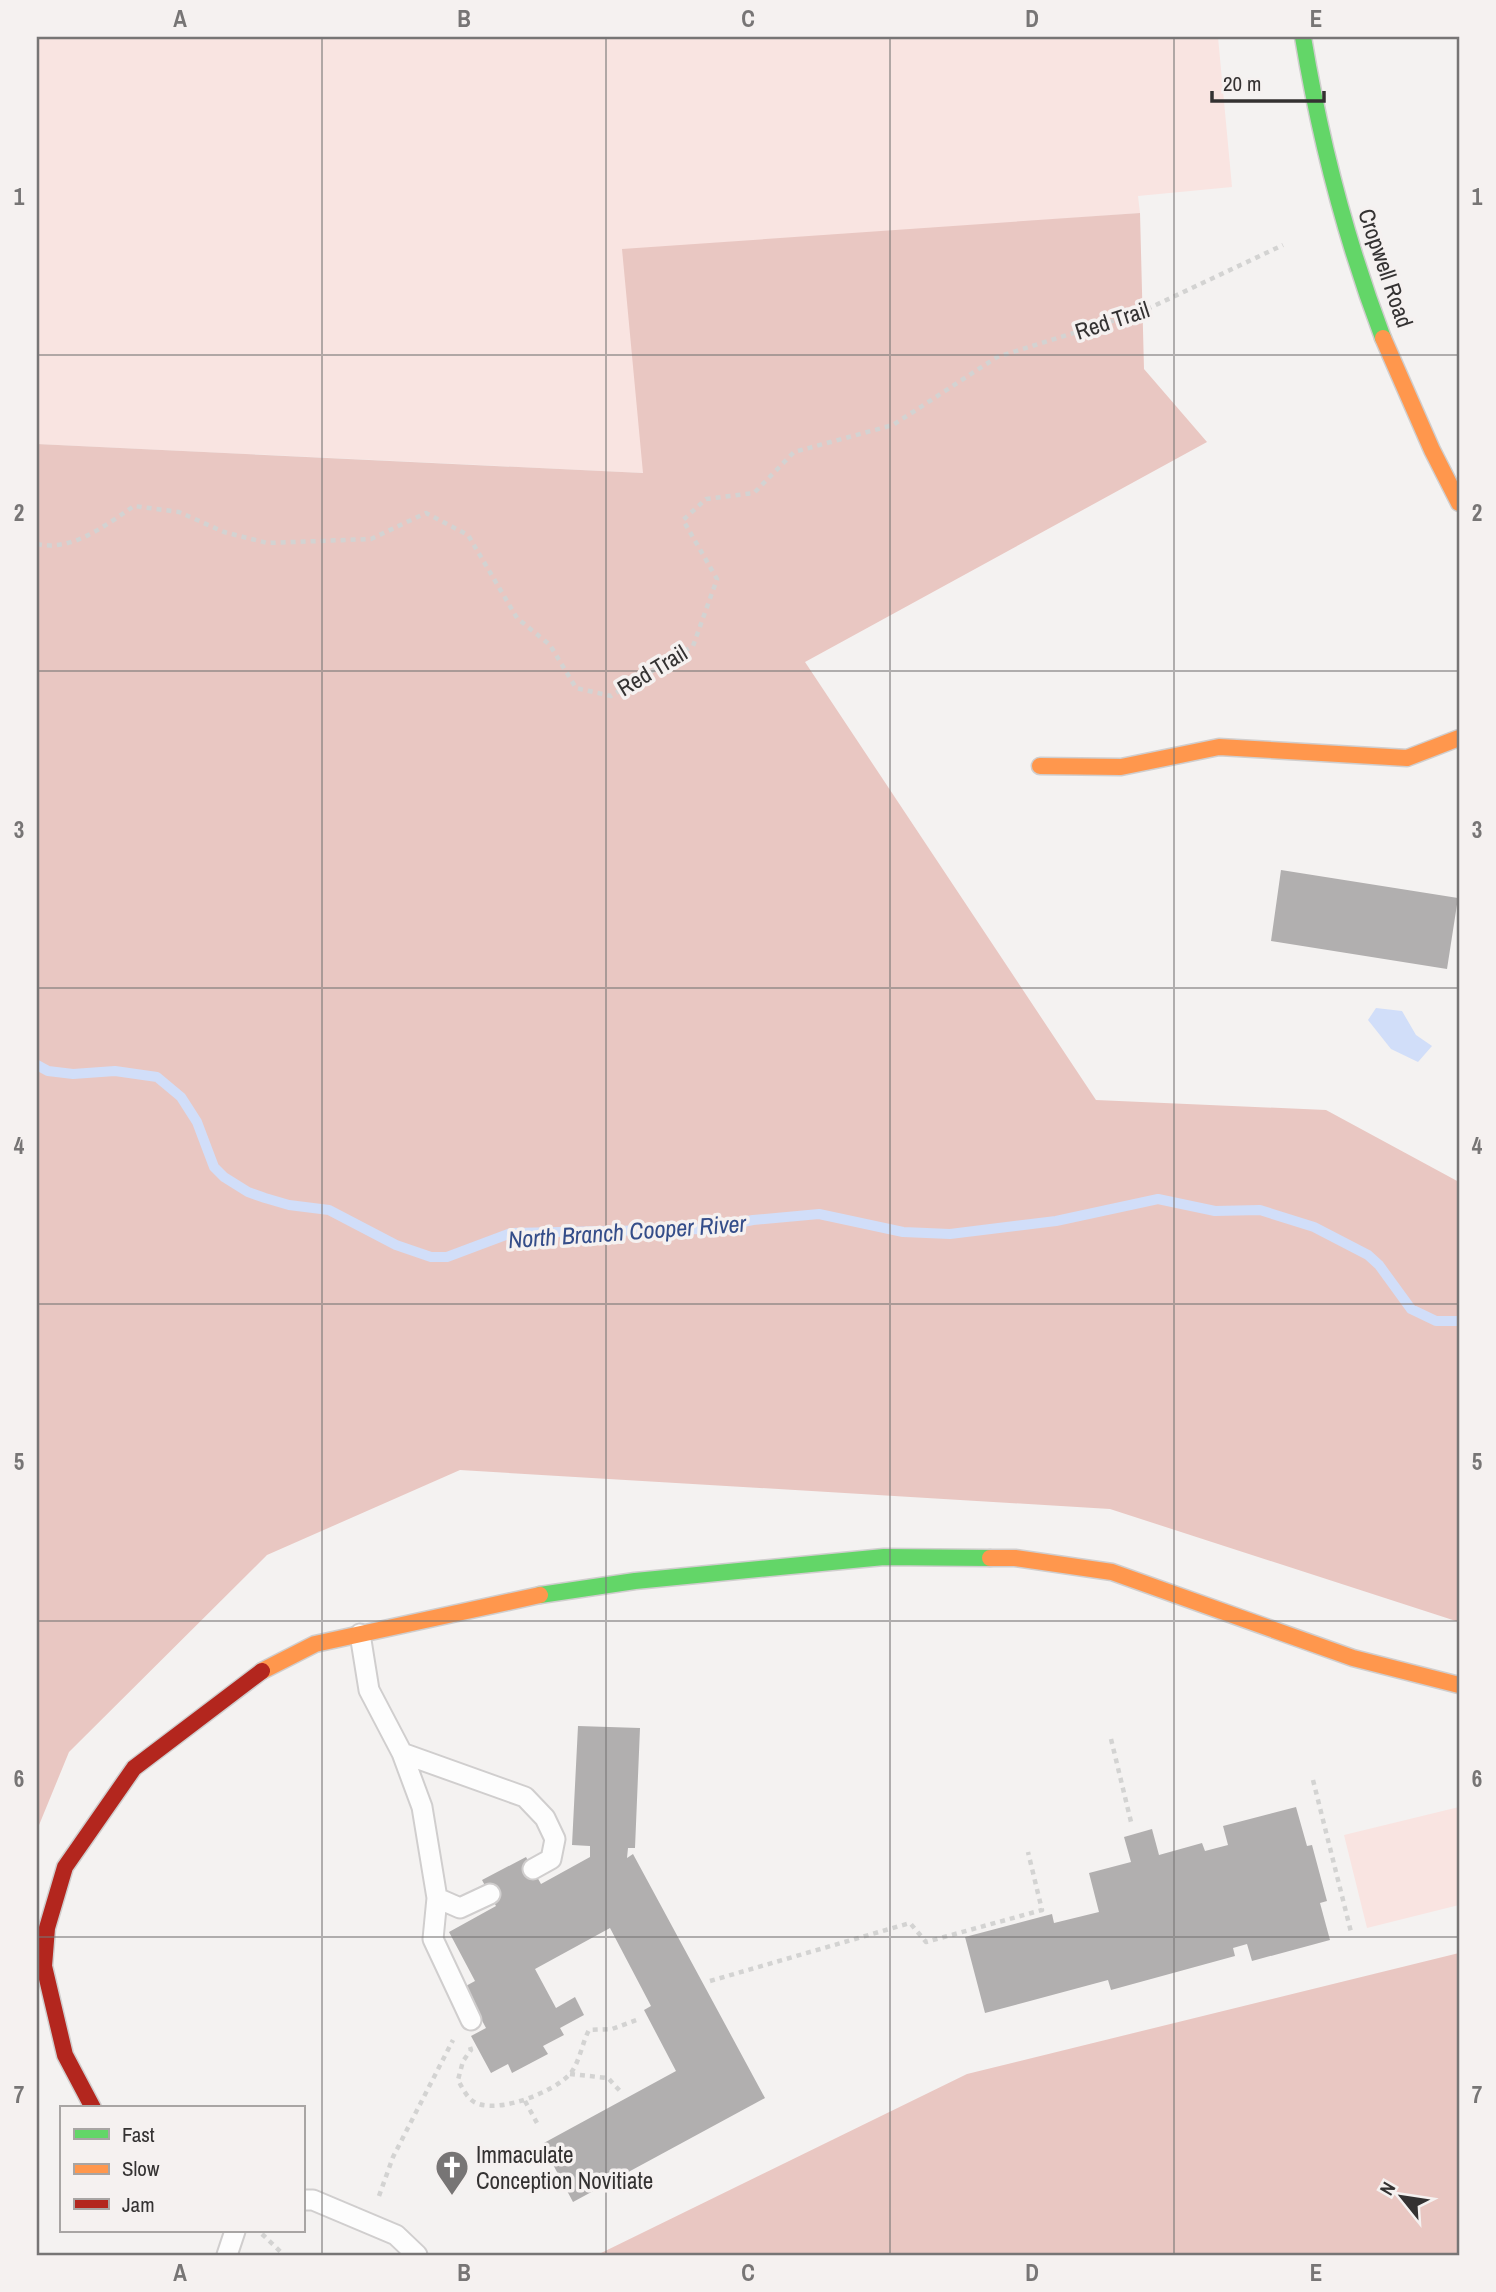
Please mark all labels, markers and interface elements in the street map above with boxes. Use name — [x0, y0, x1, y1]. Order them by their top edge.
text: A — [173, 3, 187, 34]
text: B — [457, 3, 471, 34]
text: C — [741, 3, 755, 34]
text: D — [1025, 3, 1039, 34]
text: E — [1310, 3, 1322, 34]
scale bar — [1212, 60, 1324, 104]
text: 20 m — [1223, 69, 1261, 98]
text: 1 — [14, 181, 25, 212]
text: 1 — [1472, 181, 1483, 212]
street label: Cropwell Road — [1351, 204, 1421, 332]
street label: Red Trail — [1071, 293, 1153, 347]
text: 2 — [14, 497, 24, 528]
text: 2 — [1472, 497, 1482, 528]
street label: Red Trail — [611, 637, 693, 703]
text: 3 — [14, 814, 24, 845]
text: 3 — [1472, 814, 1482, 845]
text: 4 — [14, 1130, 25, 1161]
text: 4 — [1472, 1130, 1483, 1161]
water label: North Branch Cooper River — [507, 1207, 748, 1255]
text: 5 — [14, 1446, 24, 1477]
text: 5 — [1472, 1446, 1482, 1477]
text: 6 — [14, 1763, 24, 1794]
text: 6 — [1472, 1763, 1482, 1794]
text: 7 — [14, 2079, 24, 2110]
text: 7 — [1472, 2079, 1482, 2110]
legend — [60, 2106, 304, 2232]
text: Fast — [122, 2120, 155, 2149]
place label: Immaculate Conception Novitiate — [476, 2139, 653, 2196]
church icon: Immaculate Conception Novitiate — [433, 2148, 471, 2197]
text: Slow — [122, 2154, 160, 2183]
north arrow — [1366, 2162, 1436, 2232]
text: N — [1373, 2177, 1401, 2200]
text: Jam — [122, 2190, 155, 2219]
text: A — [173, 2257, 187, 2288]
text: B — [457, 2257, 471, 2288]
text: C — [741, 2257, 755, 2288]
text: D — [1025, 2257, 1039, 2288]
text: E — [1310, 2257, 1322, 2288]

